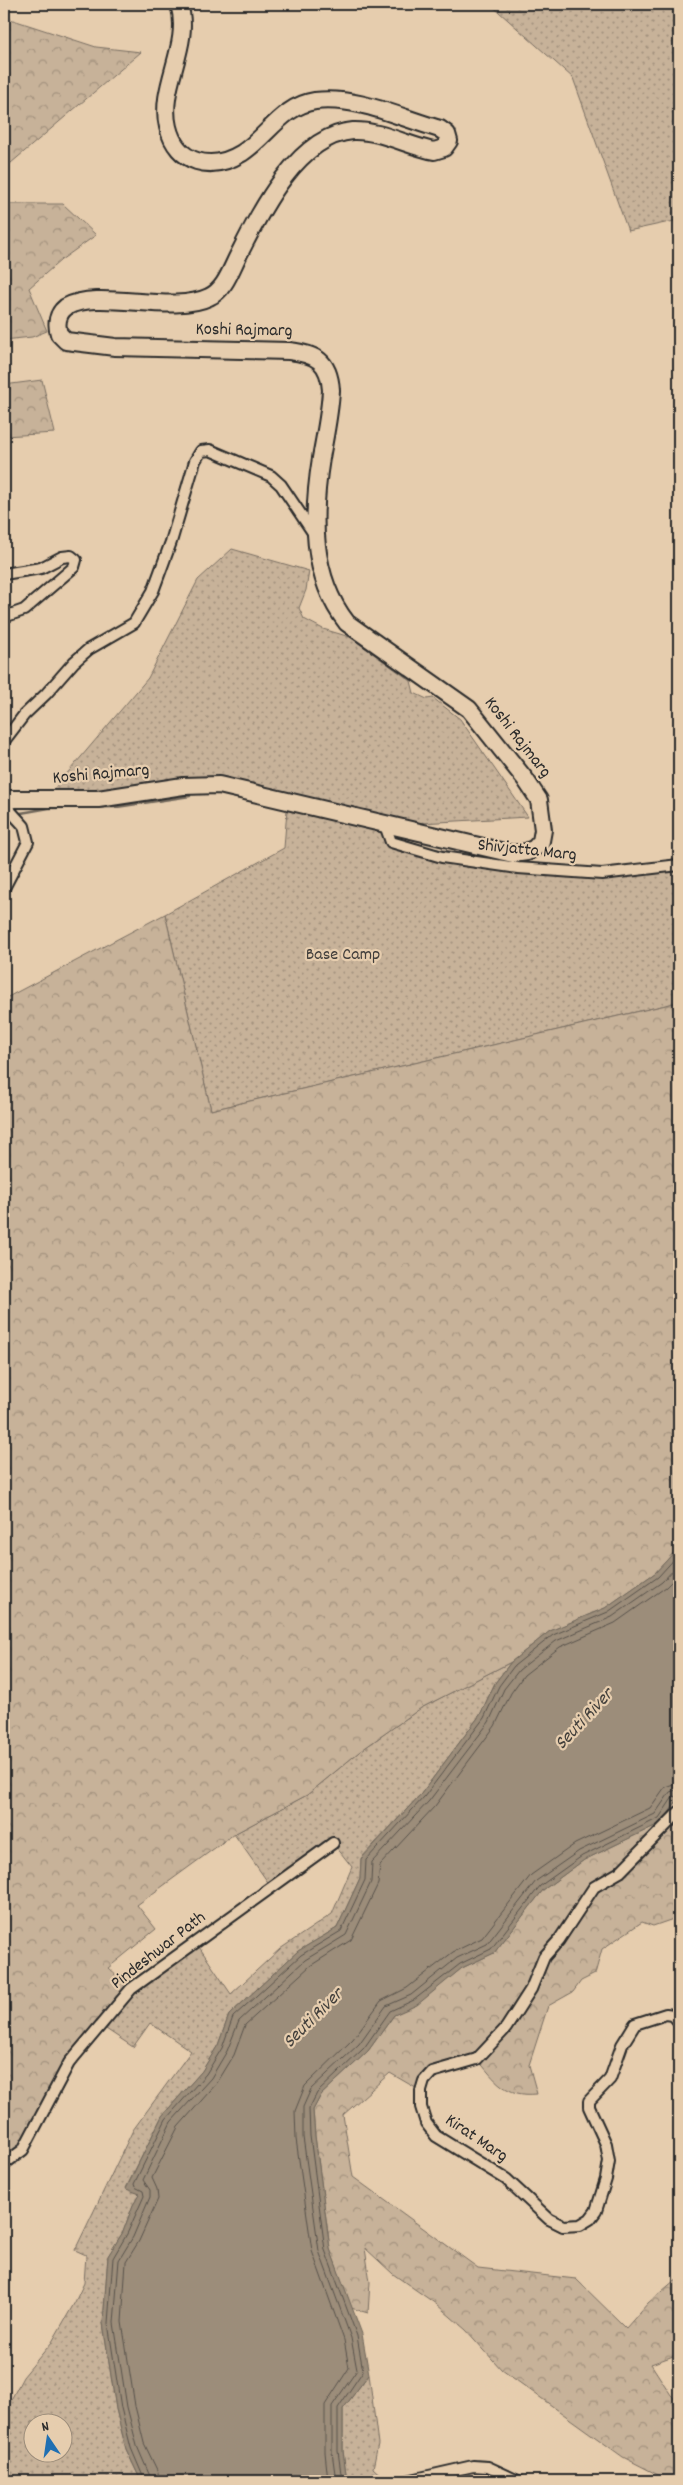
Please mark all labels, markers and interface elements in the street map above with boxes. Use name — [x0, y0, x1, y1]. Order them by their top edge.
street label: Koshi Rajmarg — [195, 318, 293, 344]
street label: Koshi Rajmarg — [477, 692, 557, 784]
street label: Koshi Rajmarg — [52, 758, 150, 792]
street label: Shivjatta Marg — [476, 833, 578, 869]
park label: Base Camp — [306, 943, 380, 968]
water label: Seuti River — [549, 1682, 622, 1757]
street label: Pindeshwar Path — [106, 1906, 212, 1996]
water label: Seuti River — [278, 1981, 352, 2055]
street label: Kirat Marg — [440, 2109, 513, 2169]
north arrow — [22, 2412, 72, 2462]
text: N — [40, 2417, 51, 2438]

